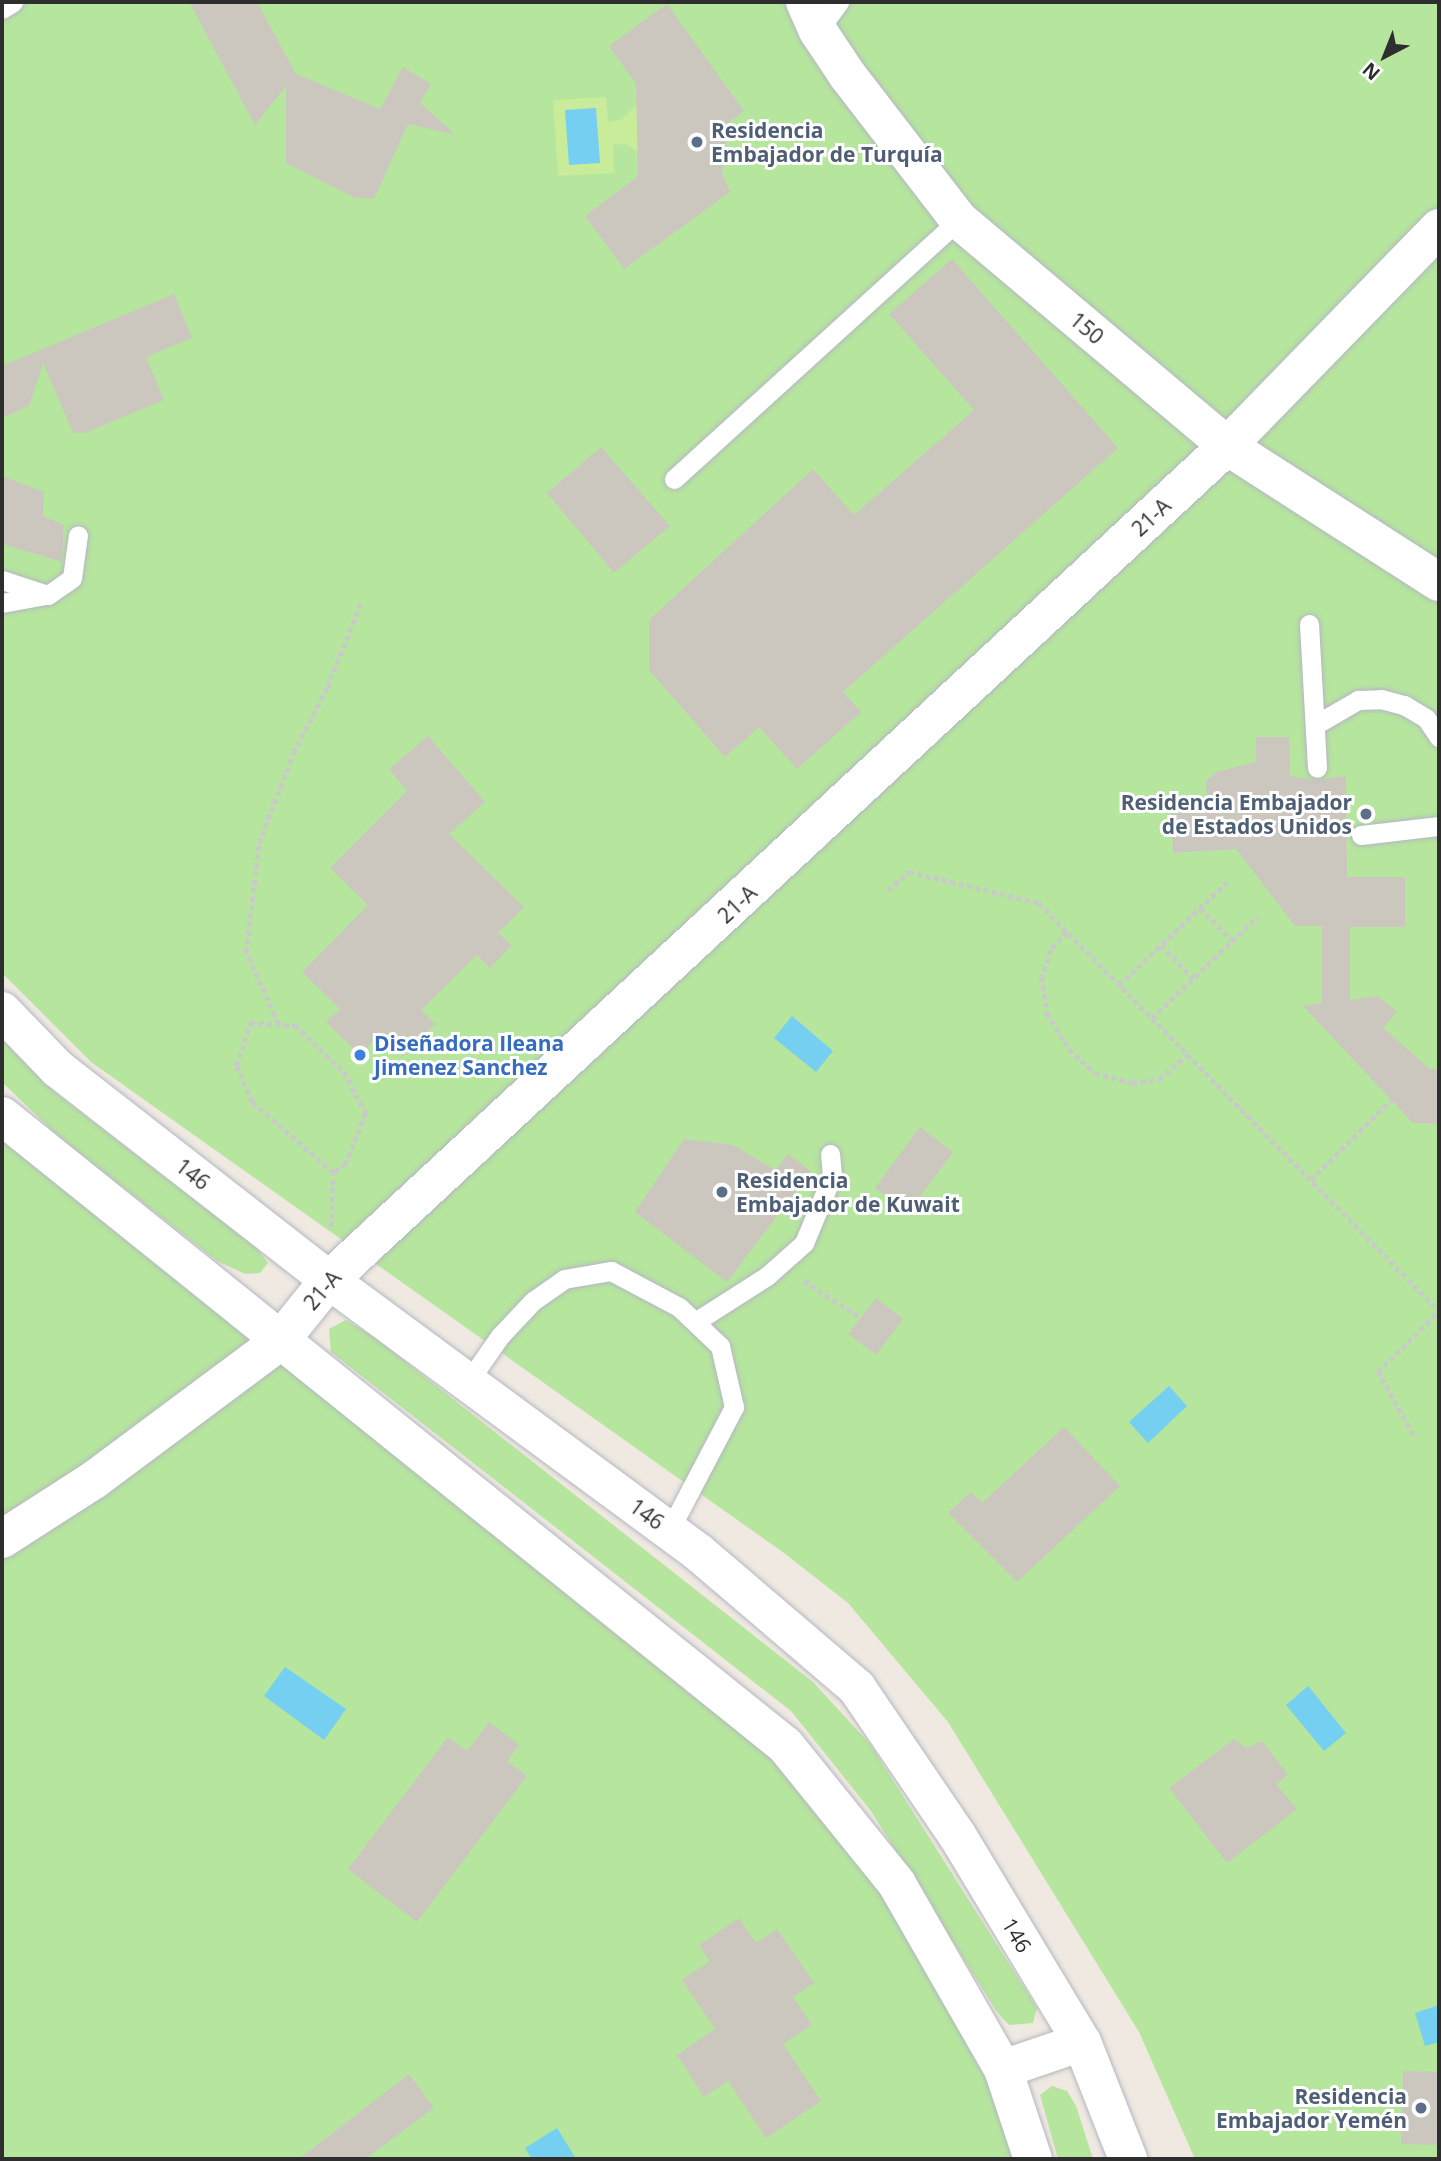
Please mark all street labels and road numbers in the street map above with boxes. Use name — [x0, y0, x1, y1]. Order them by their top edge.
street label: 150 — [1065, 307, 1109, 349]
street label: 21-A — [1126, 493, 1176, 541]
street label: 21-A — [712, 880, 762, 928]
street label: 146 — [171, 1153, 215, 1195]
street label: 21-A — [298, 1265, 346, 1315]
street label: 146 — [625, 1493, 669, 1535]
street label: 146 — [997, 1913, 1037, 1957]

